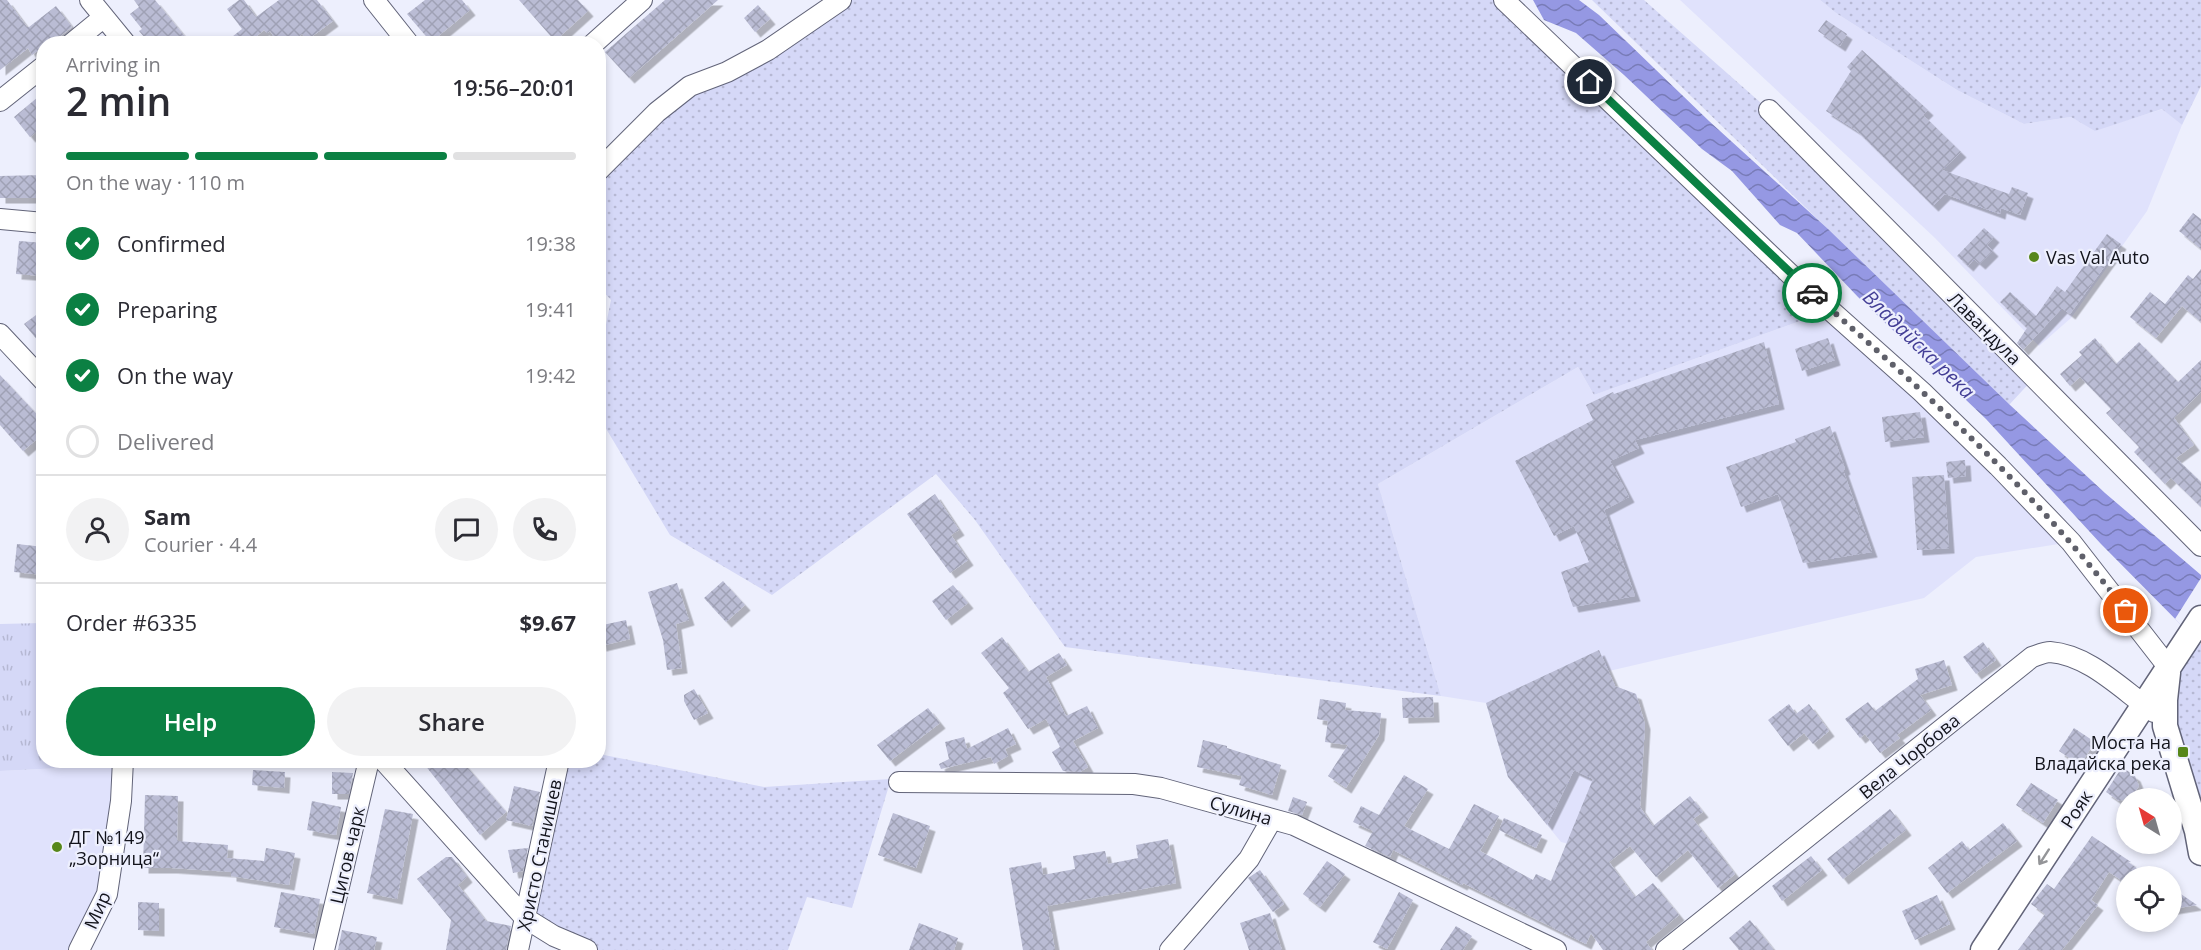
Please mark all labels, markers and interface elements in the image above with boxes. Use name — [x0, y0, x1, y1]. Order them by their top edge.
text: Arriving in — [66, 51, 161, 78]
pin — [1564, 56, 1615, 107]
icon: home — [1573, 65, 1606, 98]
text: 19:56–20:01 — [452, 72, 576, 102]
text: 2 min — [66, 74, 171, 127]
text: On the way · 110 m — [66, 169, 245, 196]
icon: check — [66, 227, 99, 260]
text: Confirmed — [117, 228, 226, 258]
text: 19:38 — [525, 230, 576, 257]
place label: Vas Val Auto — [2046, 245, 2150, 269]
marker: Vas Val Auto — [2027, 250, 2041, 264]
courier — [1782, 263, 1842, 323]
icon: car — [1796, 277, 1829, 310]
water label: Владайска река — [1857, 284, 1981, 404]
street label: Лавандула — [1943, 286, 2027, 370]
icon: check — [66, 293, 99, 326]
text: Preparing — [117, 294, 217, 324]
text: 19:41 — [525, 296, 576, 323]
icon: check — [66, 359, 99, 392]
text: On the way — [117, 360, 233, 390]
text: 19:42 — [525, 362, 576, 389]
text: Delivered — [117, 426, 215, 456]
button: person — [66, 498, 129, 561]
button: chat — [435, 498, 498, 561]
button: phone — [513, 498, 576, 561]
text: Sam — [144, 501, 191, 531]
text: Courier · 4.4 — [144, 531, 257, 558]
pin — [2100, 585, 2151, 636]
icon: bag — [2109, 594, 2142, 627]
text: Order #6335 — [66, 607, 197, 637]
text: $9.67 — [519, 607, 576, 637]
button: Help — [66, 687, 315, 756]
button: Share — [327, 687, 576, 756]
street label: Вела Чорбова — [1854, 708, 1964, 804]
place label: Моста на Владайска река — [2034, 730, 2171, 775]
marker: Моста на Владайска река — [2176, 745, 2190, 759]
street label: Христо Станишев — [511, 777, 567, 933]
street label: Рояк — [2055, 785, 2098, 833]
north arrow — [2116, 788, 2182, 854]
map controls — [2116, 788, 2182, 932]
street label: Сулина — [1207, 790, 1275, 830]
street label: Цигов чарк — [324, 803, 370, 906]
place label: ДГ №149 „Зорница“ — [69, 825, 160, 870]
marker: ДГ №149 „Зорница“ — [50, 840, 64, 854]
one-way arrow — [2038, 848, 2050, 865]
button: locate — [2116, 866, 2182, 932]
street label: Мир — [78, 887, 116, 933]

